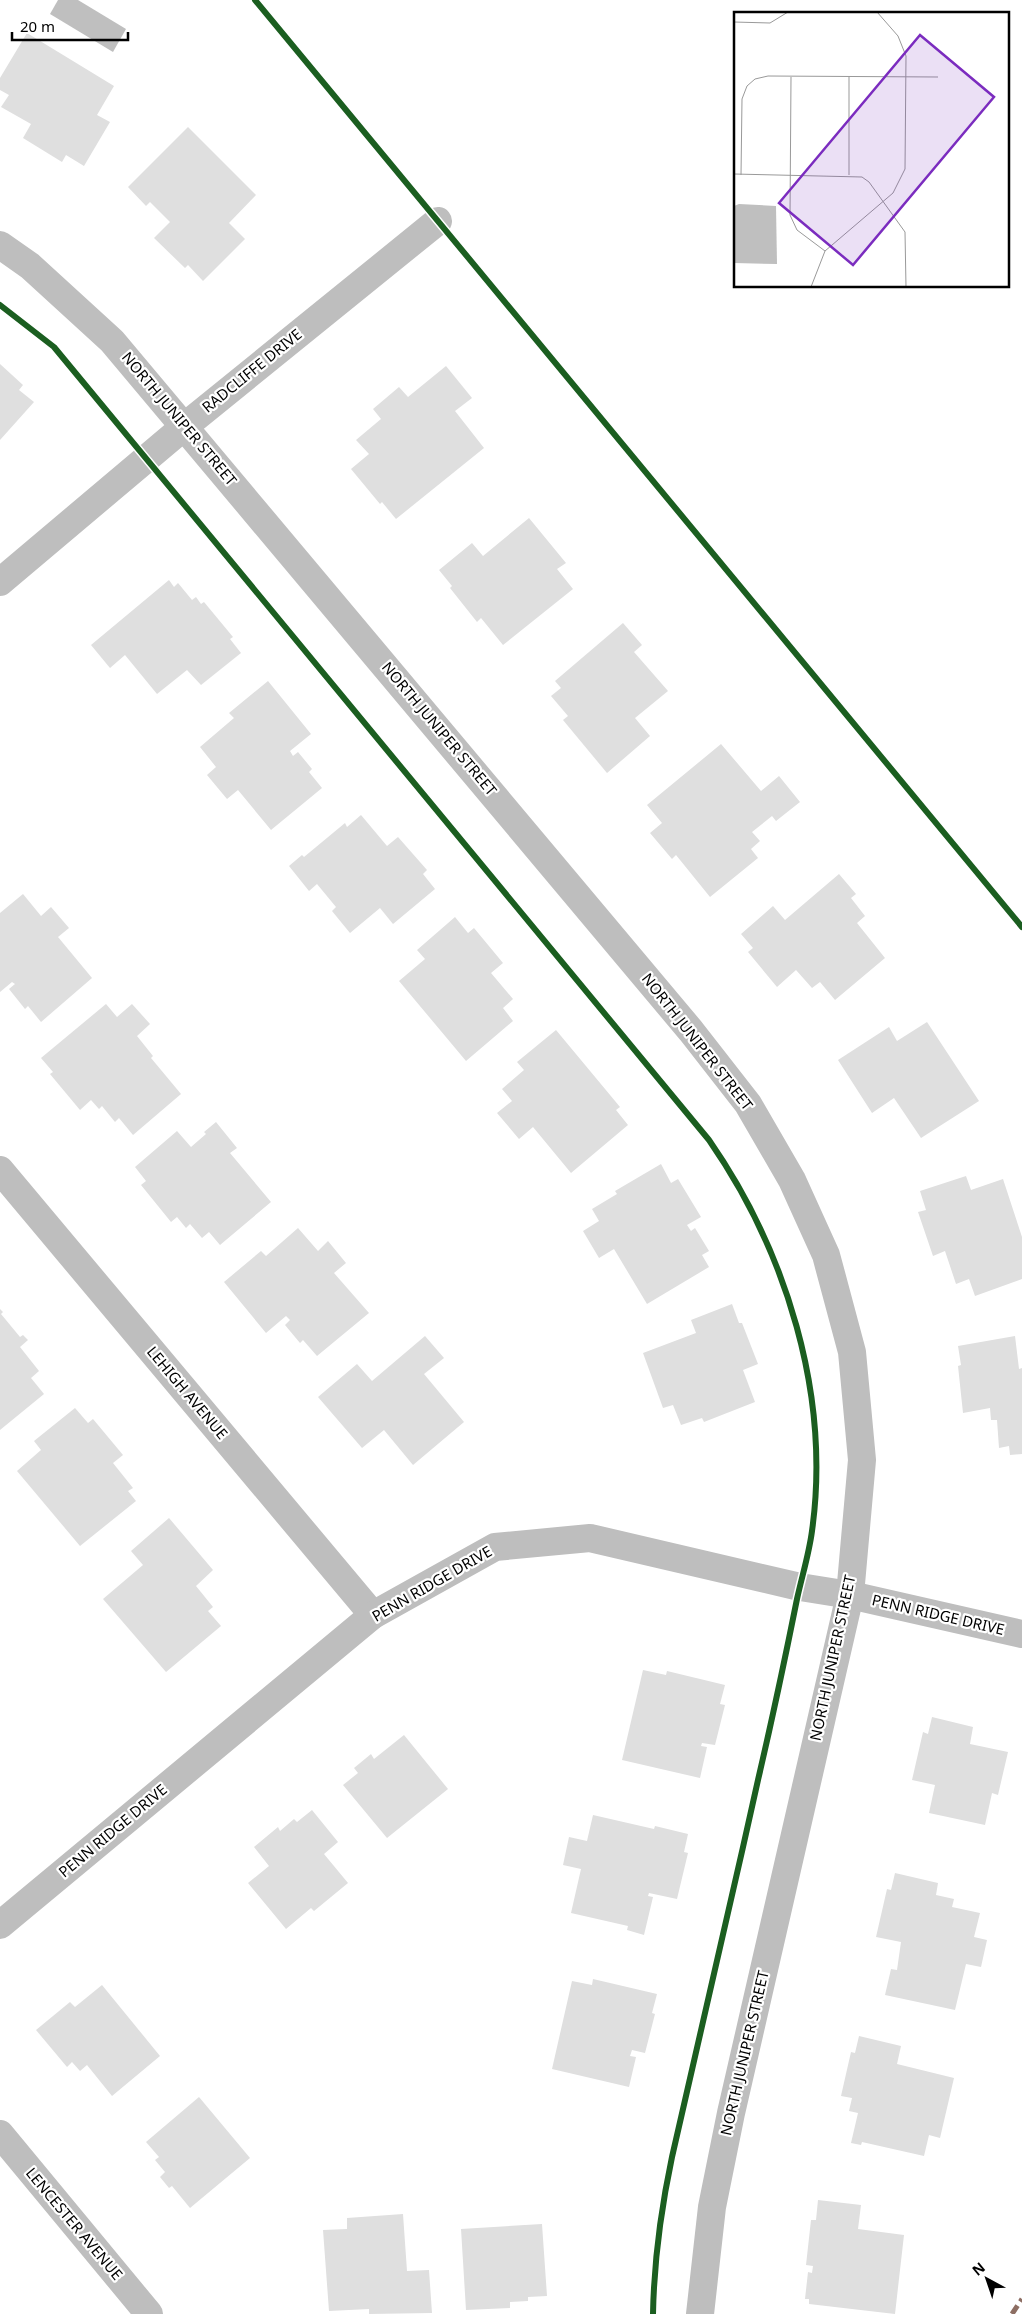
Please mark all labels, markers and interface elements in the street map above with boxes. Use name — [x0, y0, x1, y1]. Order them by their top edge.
scale bar — [12, 10, 129, 42]
inset map — [734, 12, 1010, 288]
text: 20 m — [20, 16, 55, 36]
street label: RADCLIFFE DRIVE — [197, 324, 305, 417]
street label: NORTH JUNIPER STREET — [118, 347, 242, 490]
street label: NORTH JUNIPER STREET — [378, 657, 502, 800]
street label: NORTH JUNIPER STREET — [638, 969, 758, 1115]
street label: LEHIGH AVENUE — [143, 1342, 233, 1443]
street label: PENN RIDGE DRIVE — [368, 1541, 495, 1626]
street label: NORTH JUNIPER STREET — [805, 1572, 859, 1742]
street label: PENN RIDGE DRIVE — [870, 1589, 1006, 1639]
street label: PENN RIDGE DRIVE — [54, 1779, 171, 1881]
street label: NORTH JUNIPER STREET — [715, 1968, 773, 2137]
street label: LENCESTER AVENUE — [22, 2163, 128, 2284]
north arrow — [962, 2254, 1012, 2304]
text: N — [968, 2258, 989, 2280]

